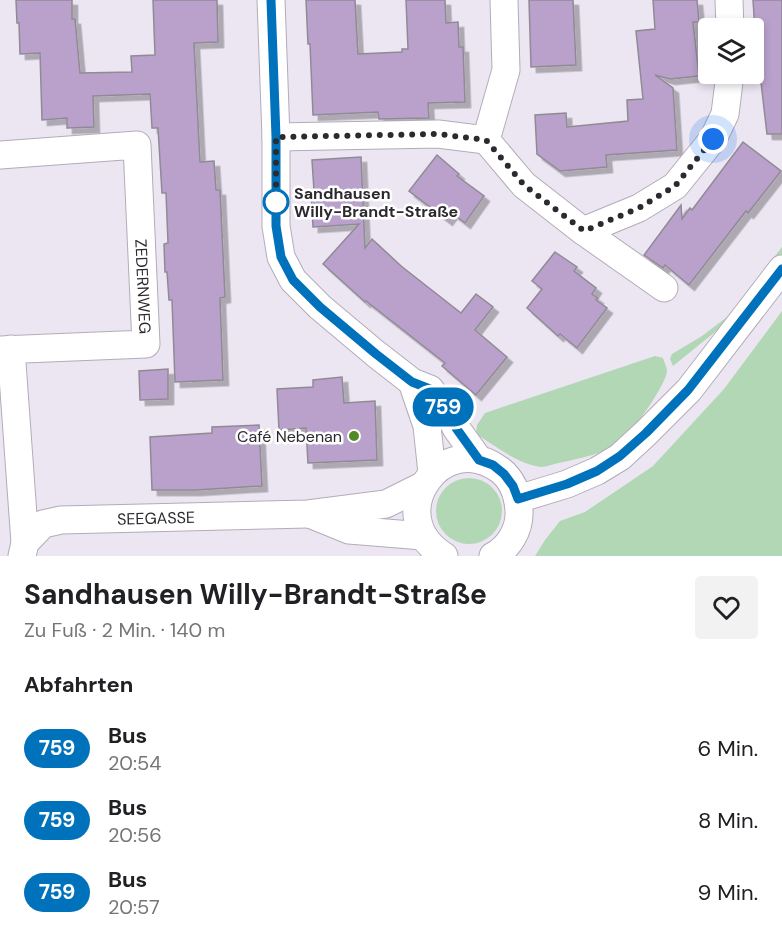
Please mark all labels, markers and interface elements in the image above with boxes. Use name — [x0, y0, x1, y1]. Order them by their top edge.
map controls — [698, 18, 764, 84]
button: layers — [698, 18, 764, 84]
your location — [698, 124, 728, 154]
place label: Sandhausen Willy-Brandt-Straße — [294, 183, 458, 222]
marker: Sandhausen Willy-Brandt-Straße — [263, 189, 289, 215]
street label: ZEDERNWEG — [131, 239, 156, 334]
line badge: 759 — [408, 388, 478, 426]
text: 759 — [425, 393, 461, 421]
place label: Café Nebenan — [237, 426, 342, 447]
marker: Café Nebenan — [347, 429, 361, 443]
street label: SEEGASSE — [117, 506, 195, 529]
text: Sandhausen Willy-Brandt-Straße — [24, 576, 487, 613]
button: heart — [695, 576, 758, 639]
text: Zu Fuß · 2 Min. · 140 m — [24, 617, 225, 643]
text: Abfahrten — [24, 670, 133, 699]
text: Bus — [108, 721, 147, 750]
text: 759 — [39, 734, 75, 762]
text: 6 Min. — [698, 734, 758, 763]
text: 20:54 — [108, 750, 161, 776]
text: Bus — [108, 793, 147, 822]
text: 759 — [39, 806, 75, 834]
text: 8 Min. — [698, 806, 758, 835]
text: 20:56 — [108, 822, 162, 848]
text: Bus — [108, 865, 147, 894]
text: 759 — [39, 878, 75, 906]
text: 9 Min. — [698, 878, 758, 907]
text: 20:57 — [108, 894, 160, 920]

